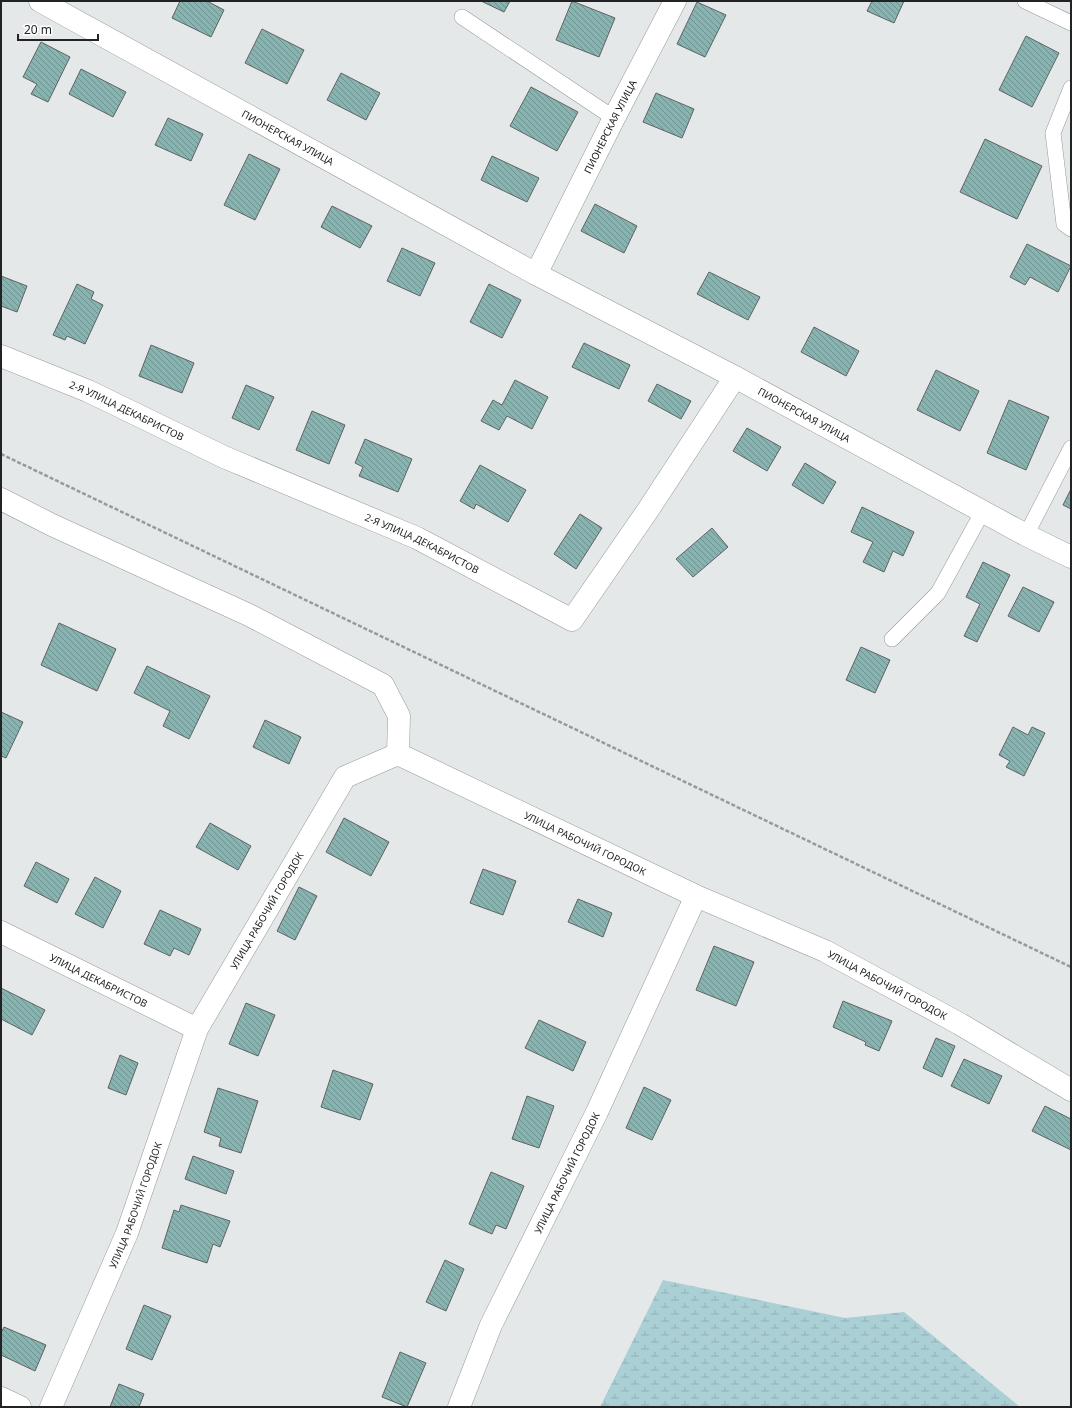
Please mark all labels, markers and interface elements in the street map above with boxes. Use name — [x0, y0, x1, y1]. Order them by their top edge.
scale bar — [18, 16, 98, 42]
text: 20 m — [24, 21, 52, 38]
street label: ПИОНЕРСКАЯ УЛИЦА — [580, 77, 640, 176]
street label: ПИОНЕРСКАЯ УЛИЦА — [239, 106, 337, 169]
street label: 2-Я УЛИЦА ДЕКАБРИСТОВ — [67, 377, 186, 444]
street label: ПИОНЕРСКАЯ УЛИЦА — [756, 384, 853, 446]
street label: 2-Я УЛИЦА ДЕКАБРИСТОВ — [363, 510, 482, 577]
street label: УЛИЦА РАБОЧИЙ ГОРОДОК — [522, 808, 649, 879]
street label: УЛИЦА РАБОЧИЙ ГОРОДОК — [227, 849, 307, 972]
street label: УЛИЦА РАБОЧИЙ ГОРОДОК — [825, 947, 950, 1023]
street label: УЛИЦА ДЕКАБРИСТОВ — [47, 950, 150, 1010]
street label: УЛИЦА РАБОЧИЙ ГОРОДОК — [531, 1109, 603, 1236]
street label: УЛИЦА РАБОЧИЙ ГОРОДОК — [105, 1139, 165, 1270]

